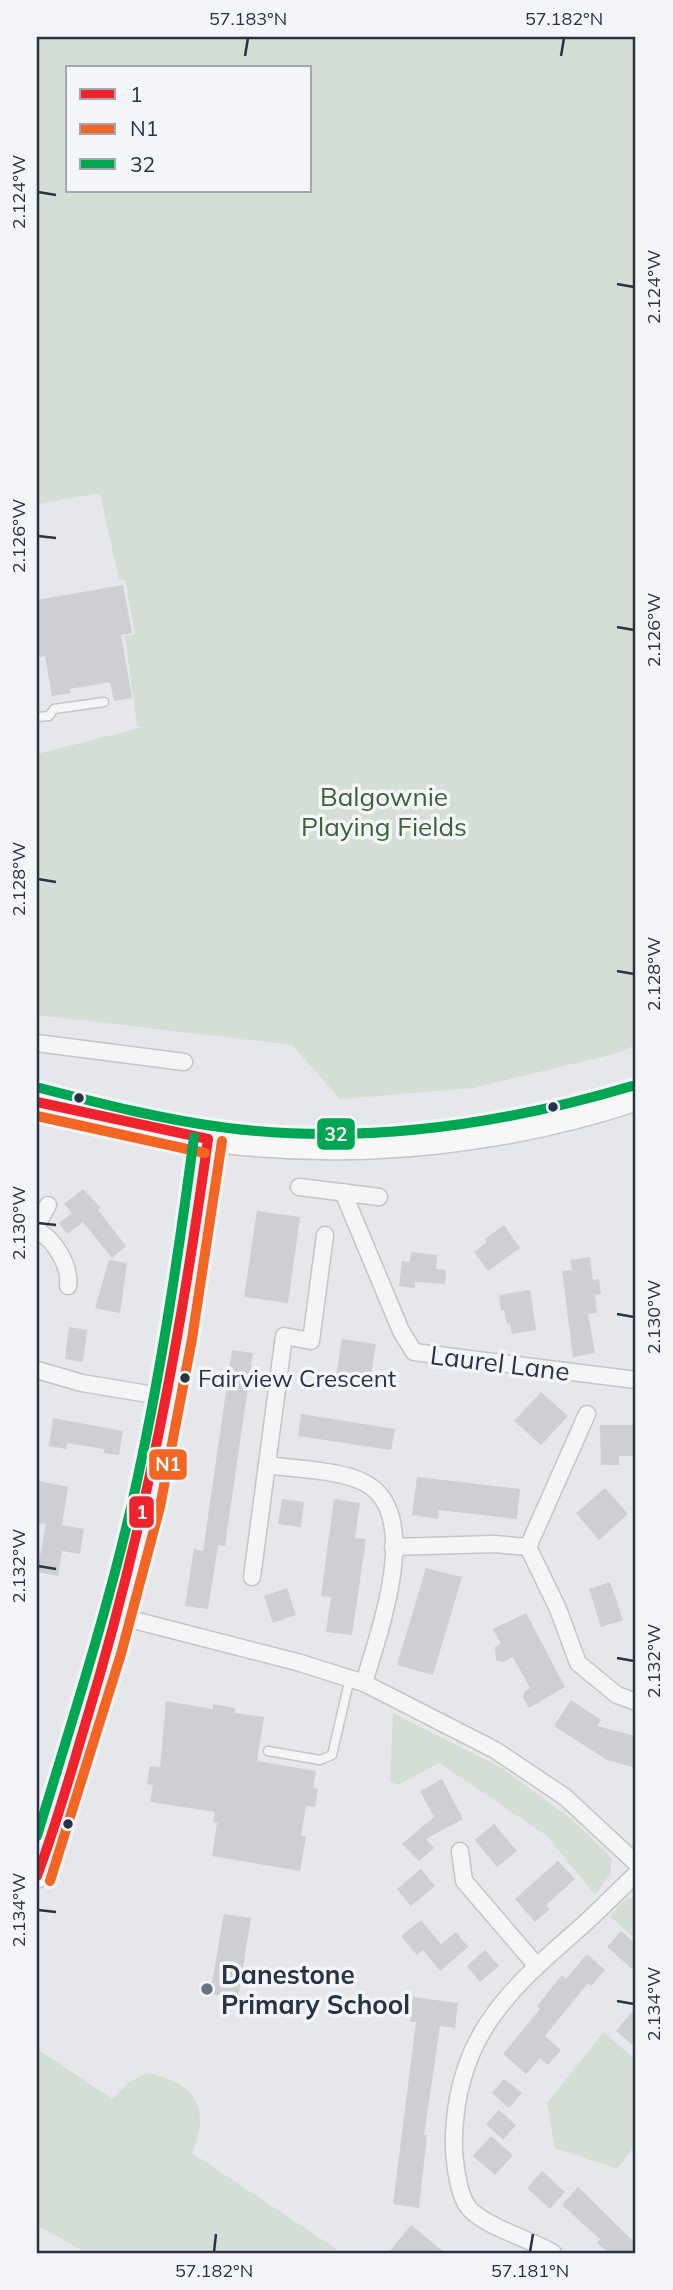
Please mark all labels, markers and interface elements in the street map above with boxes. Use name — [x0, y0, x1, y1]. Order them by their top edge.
text: 57.183°N — [209, 7, 287, 30]
text: 57.182°N — [525, 7, 603, 30]
legend — [66, 66, 312, 192]
text: 1 — [130, 81, 143, 107]
text: N1 — [130, 115, 158, 141]
text: 32 — [130, 151, 155, 177]
text: 2.124°W — [7, 155, 30, 229]
text: 2.124°W — [642, 250, 665, 324]
text: 2.126°W — [7, 499, 30, 573]
text: 2.126°W — [642, 593, 665, 667]
park label: Balgownie Playing Fields — [301, 780, 467, 843]
text: 2.128°W — [7, 842, 30, 916]
text: 2.128°W — [642, 937, 665, 1011]
unlabelled marker — [72, 1091, 86, 1105]
unlabelled marker — [546, 1100, 560, 1114]
line badge: 32 — [316, 1117, 356, 1151]
text: 32 — [325, 1122, 347, 1146]
text: 2.130°W — [7, 1186, 30, 1260]
text: 2.130°W — [642, 1280, 665, 1354]
street label: Laurel Lane — [428, 1338, 572, 1388]
place label: Fairview Crescent — [198, 1363, 396, 1393]
marker: Fairview Crescent — [178, 1371, 192, 1385]
line badge: N1 — [148, 1448, 188, 1481]
text: N1 — [155, 1452, 181, 1476]
line badge: 1 — [128, 1495, 155, 1529]
text: 1 — [136, 1500, 148, 1524]
text: 2.132°W — [7, 1529, 30, 1603]
text: 2.132°W — [642, 1624, 665, 1698]
unlabelled marker — [61, 1817, 75, 1831]
text: 2.134°W — [7, 1873, 30, 1947]
place label: Danestone Primary School — [221, 1958, 410, 2021]
text: 2.134°W — [642, 1967, 665, 2041]
marker: Danestone Primary School — [199, 1981, 215, 1997]
text: 57.182°N — [175, 2259, 253, 2282]
text: 57.181°N — [491, 2259, 569, 2282]

